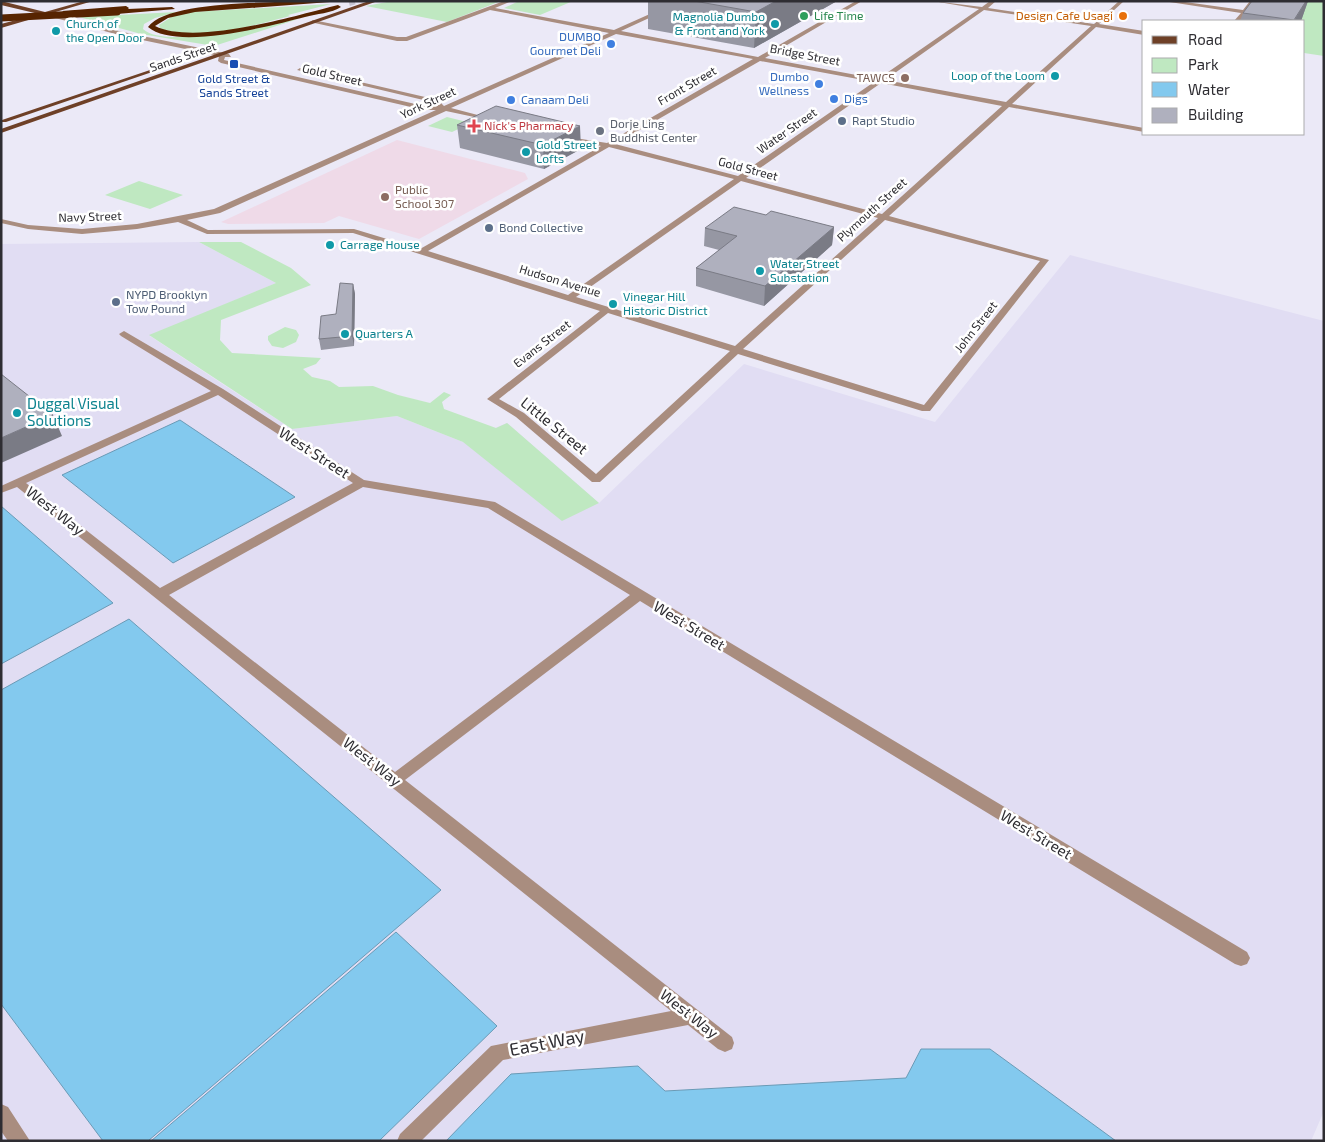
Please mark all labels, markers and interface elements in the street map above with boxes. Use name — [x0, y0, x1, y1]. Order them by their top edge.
place label: Life Time — [814, 8, 863, 22]
place label: Design Cafe Usagi — [1016, 8, 1113, 22]
place label: Magnolia Dumbo & Front and York — [673, 9, 765, 37]
marker: Life Time — [798, 10, 810, 22]
marker: Design Cafe Usagi — [1117, 10, 1129, 22]
place label: Church of the Open Door — [66, 16, 144, 44]
marker: Magnolia Dumbo & Front and York — [769, 18, 781, 30]
legend — [1142, 20, 1305, 135]
marker: Church of the Open Door — [50, 25, 62, 37]
place label: DUMBO Gourmet Deli — [530, 29, 601, 57]
text: Road — [1188, 30, 1223, 48]
street label: Sands Street — [148, 38, 218, 74]
marker: DUMBO Gourmet Deli — [605, 38, 617, 50]
street label: Bridge Street — [769, 40, 842, 68]
text: Park — [1188, 55, 1219, 73]
marker: Gold Street & Sands Street — [228, 58, 240, 70]
street label: Gold Street — [301, 60, 364, 88]
street label: Front Street — [655, 63, 719, 108]
place label: Loop of the Loom — [951, 68, 1045, 82]
place label: Dumbo Wellness — [759, 69, 809, 97]
place label: TAWCS — [857, 70, 895, 84]
marker: Loop of the Loom — [1049, 70, 1061, 82]
place label: Gold Street & Sands Street — [198, 71, 270, 99]
marker: TAWCS — [899, 72, 911, 84]
marker: Dumbo Wellness — [813, 78, 825, 90]
text: Water — [1188, 80, 1230, 98]
street label: York Street — [398, 83, 458, 121]
place label: Digs — [844, 91, 868, 105]
place label: Canaam Deli — [521, 92, 589, 106]
marker: Digs — [828, 93, 840, 105]
marker: Canaam Deli — [505, 94, 517, 106]
street label: Water Street — [754, 104, 819, 156]
text: Building — [1188, 105, 1244, 123]
place label: Rapt Studio — [852, 113, 915, 127]
marker: Rapt Studio — [836, 115, 848, 127]
place label: Dorje Ling Buddhist Center — [610, 116, 698, 144]
place label: Nick's Pharmacy — [484, 118, 574, 132]
marker: Nick's Pharmacy — [468, 120, 480, 132]
marker: Dorje Ling Buddhist Center — [594, 125, 606, 137]
place label: Gold Street Lofts — [536, 137, 597, 165]
marker: Gold Street Lofts — [520, 146, 532, 158]
street label: Gold Street — [717, 153, 780, 183]
street label: Plymouth Street — [834, 174, 909, 244]
place label: Public School 307 — [395, 182, 454, 210]
marker: Public School 307 — [379, 191, 391, 203]
street label: Navy Street — [58, 208, 122, 224]
place label: Bond Collective — [499, 220, 583, 234]
marker: Bond Collective — [483, 222, 495, 234]
place label: Carrage House — [340, 237, 420, 251]
marker: Carrage House — [324, 239, 336, 251]
place label: Water Street Substation — [770, 256, 840, 284]
street label: Hudson Avenue — [518, 261, 603, 299]
marker: Water Street Substation — [754, 265, 766, 277]
place label: NYPD Brooklyn Tow Pound — [126, 287, 207, 315]
place label: Vinegar Hill Historic District — [623, 289, 708, 317]
marker: NYPD Brooklyn Tow Pound — [110, 296, 122, 308]
marker: Vinegar Hill Historic District — [607, 298, 619, 310]
street label: John Street — [951, 298, 1000, 355]
street label: Evans Street — [510, 316, 573, 370]
place label: Quarters A — [355, 326, 414, 341]
marker: Quarters A — [339, 328, 351, 340]
street label: Little Street — [518, 393, 592, 458]
place label: Duggal Visual Solutions — [27, 394, 120, 429]
marker: Duggal Visual Solutions — [11, 407, 23, 419]
street label: West Street — [276, 423, 353, 482]
street label: West Way — [23, 482, 88, 538]
street label: West Street — [650, 597, 729, 654]
street label: West Way — [340, 733, 405, 789]
street label: West Street — [997, 806, 1076, 863]
street label: West Way — [657, 985, 722, 1041]
street label: East Way — [507, 1024, 587, 1060]

